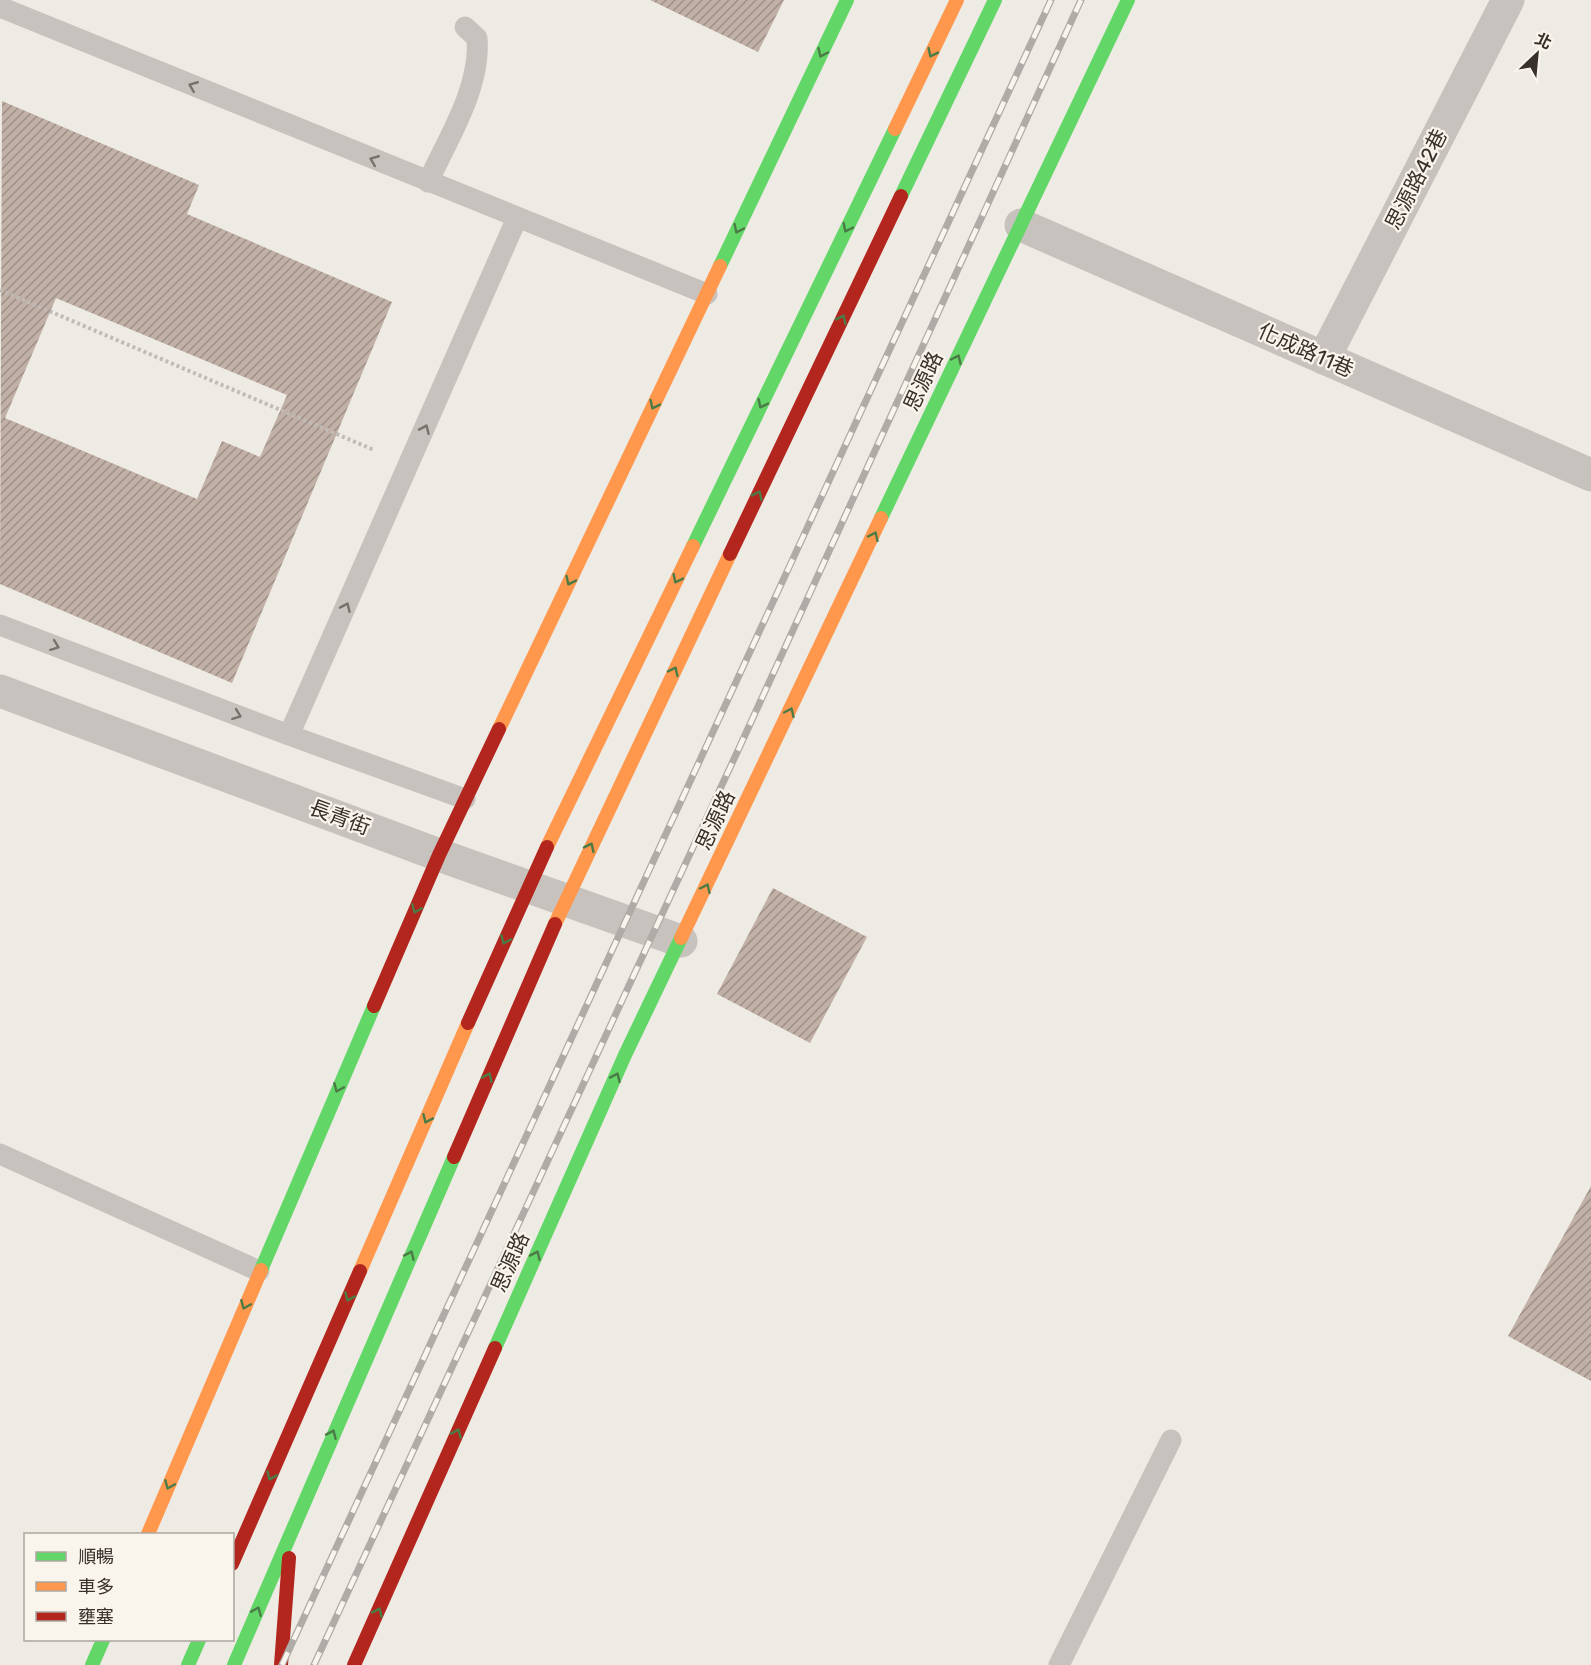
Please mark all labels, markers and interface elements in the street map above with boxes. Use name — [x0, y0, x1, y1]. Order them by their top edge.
north arrow — [1507, 24, 1567, 84]
text: 北 — [1532, 29, 1555, 53]
one-way arrow — [817, 46, 829, 57]
one-way arrow — [927, 46, 939, 57]
one-way arrow — [189, 81, 200, 93]
street label: 思源路42巷 — [1380, 125, 1452, 233]
one-way arrow — [369, 155, 380, 167]
one-way arrow — [733, 222, 745, 233]
one-way arrow — [842, 222, 854, 233]
one-way arrow — [835, 315, 847, 326]
street label: 化成路11巷 — [1254, 318, 1358, 382]
street label: 思源路 — [898, 347, 948, 415]
one-way arrow — [950, 355, 962, 366]
one-way arrow — [757, 397, 769, 408]
one-way arrow — [649, 398, 661, 409]
one-way arrow — [417, 424, 429, 435]
one-way arrow — [751, 490, 763, 501]
one-way arrow — [866, 531, 878, 542]
one-way arrow — [672, 573, 684, 584]
one-way arrow — [565, 574, 577, 585]
one-way arrow — [338, 603, 350, 614]
one-way arrow — [49, 638, 60, 651]
one-way arrow — [667, 666, 679, 677]
one-way arrow — [782, 707, 794, 718]
one-way arrow — [231, 708, 242, 720]
street label: 思源路 — [690, 786, 740, 854]
street label: 長青街 — [306, 794, 374, 840]
one-way arrow — [583, 842, 594, 853]
one-way arrow — [699, 883, 711, 894]
one-way arrow — [411, 902, 423, 913]
one-way arrow — [500, 934, 512, 945]
one-way arrow — [480, 1072, 492, 1083]
one-way arrow — [608, 1073, 620, 1084]
one-way arrow — [334, 1081, 346, 1092]
one-way arrow — [422, 1112, 434, 1123]
street label: 思源路 — [486, 1228, 534, 1296]
one-way arrow — [403, 1251, 415, 1262]
one-way arrow — [529, 1251, 541, 1262]
one-way arrow — [344, 1291, 356, 1302]
one-way arrow — [240, 1299, 252, 1310]
one-way arrow — [450, 1429, 462, 1440]
one-way arrow — [325, 1430, 337, 1441]
one-way arrow — [266, 1470, 278, 1481]
one-way arrow — [164, 1479, 176, 1490]
legend — [24, 1533, 234, 1641]
text: 順暢 — [78, 1546, 114, 1568]
text: 車多 — [78, 1576, 114, 1598]
text: 壅塞 — [78, 1606, 114, 1628]
one-way arrow — [250, 1606, 262, 1617]
one-way arrow — [370, 1607, 382, 1618]

